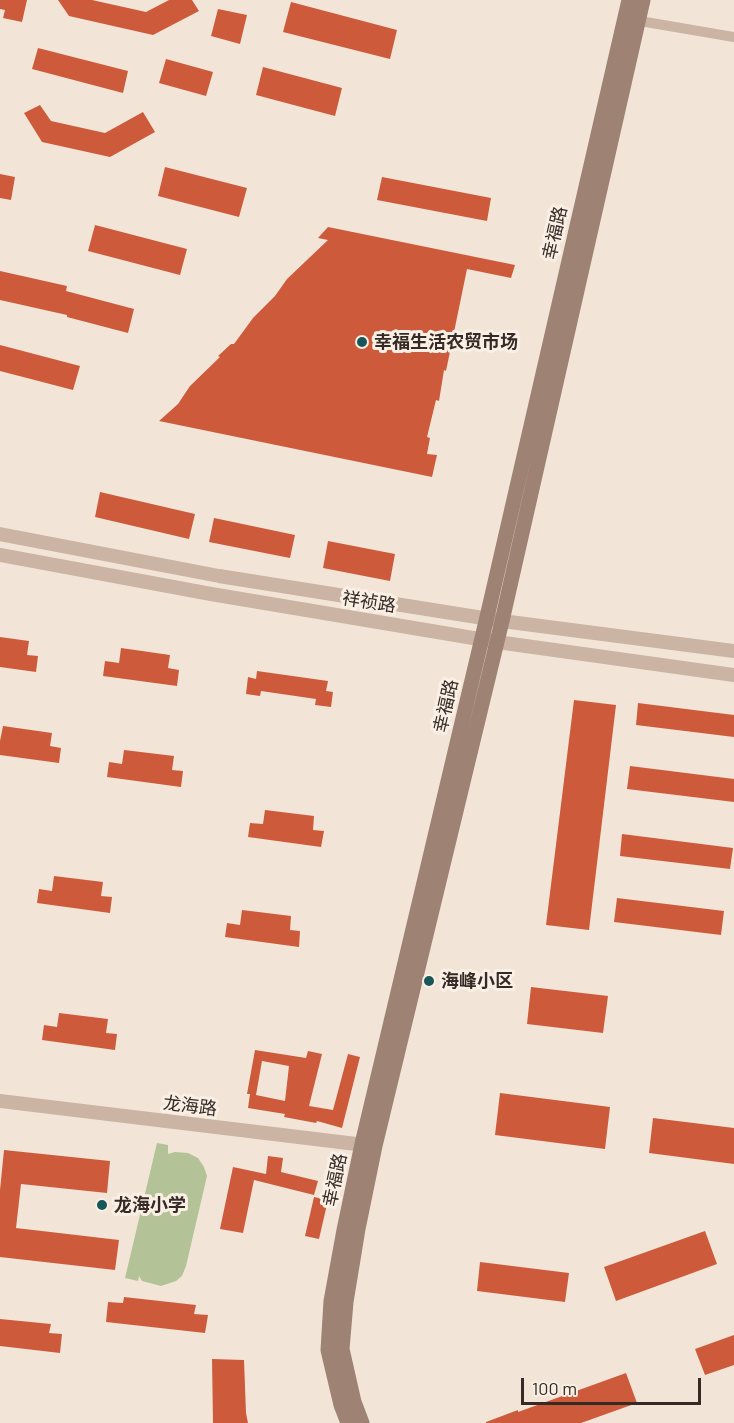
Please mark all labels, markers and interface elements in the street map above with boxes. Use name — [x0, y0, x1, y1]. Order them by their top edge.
street label: 幸福路 — [538, 204, 572, 262]
place label: 幸福生活农贸市场 — [374, 331, 518, 353]
marker: 幸福生活农贸市场 — [355, 335, 369, 349]
street label: 祥祯路 — [341, 587, 397, 617]
street label: 幸福路 — [429, 677, 463, 735]
place label: 海峰小区 — [441, 970, 513, 992]
marker: 海峰小区 — [422, 974, 436, 988]
street label: 龙海路 — [162, 1092, 218, 1120]
street label: 幸福路 — [319, 1151, 351, 1209]
place label: 龙海小学 — [114, 1194, 186, 1216]
marker: 龙海小学 — [95, 1198, 109, 1212]
scale bar — [524, 1366, 704, 1404]
text: 100 m — [532, 1377, 577, 1399]

